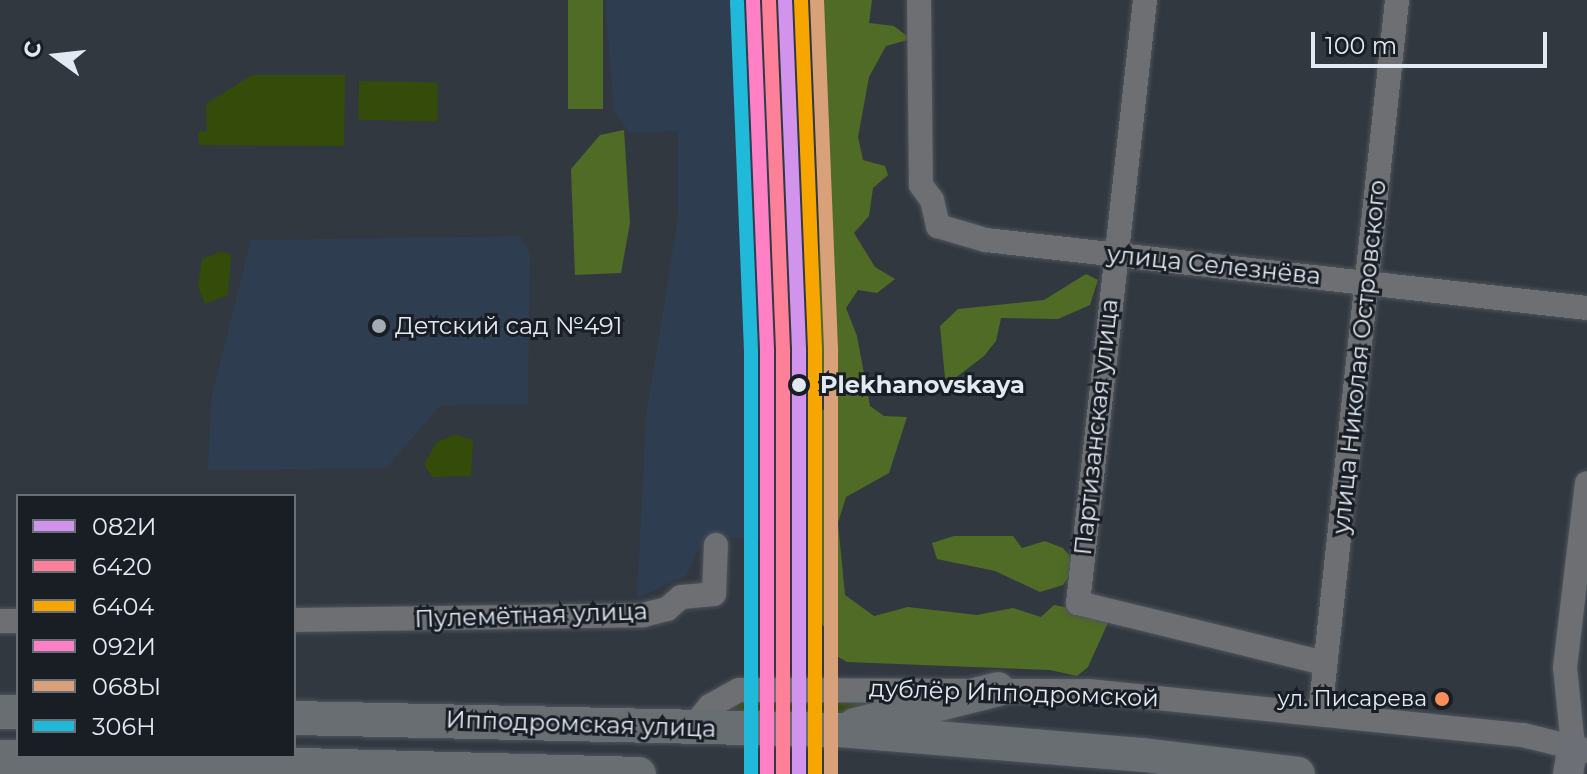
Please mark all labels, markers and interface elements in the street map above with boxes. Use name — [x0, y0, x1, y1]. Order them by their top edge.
north arrow — [16, 16, 96, 96]
scale bar — [1315, 16, 1551, 66]
text: 100 m — [1325, 31, 1397, 60]
text: С — [17, 38, 47, 61]
street label: улица Николая Островского — [1326, 179, 1392, 535]
street label: улица Селезнёва — [1106, 239, 1322, 291]
street label: Партизанская улица — [1068, 297, 1124, 557]
place label: Детский сад №491 — [395, 312, 622, 340]
marker: Детский сад №491 — [370, 317, 388, 335]
marker: Plekhanovskaya — [785, 371, 813, 399]
place label: Plekhanovskaya — [820, 371, 1025, 399]
legend — [16, 494, 296, 758]
text: 082И — [92, 512, 157, 541]
text: 6420 — [92, 552, 152, 581]
text: 6404 — [92, 592, 154, 621]
street label: Пулемётная улица — [414, 597, 648, 633]
text: 092И — [92, 632, 156, 661]
text: 068Ы — [92, 672, 161, 701]
street label: дублёр Ипподромской — [869, 674, 1159, 712]
place label: ул. Писарева — [1278, 686, 1427, 712]
marker: ул. Писарева — [1434, 691, 1450, 707]
street label: Ипподромская улица — [445, 705, 717, 743]
text: 306Н — [92, 712, 156, 741]

